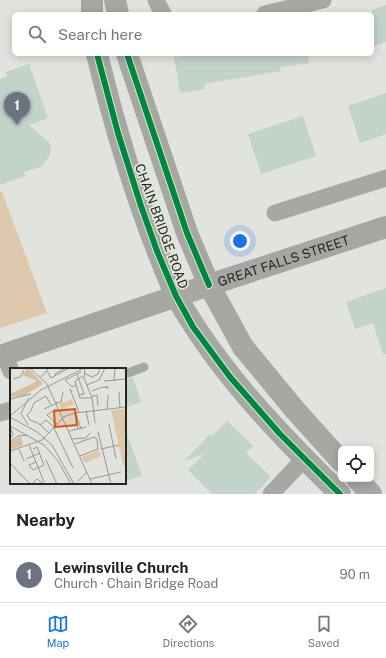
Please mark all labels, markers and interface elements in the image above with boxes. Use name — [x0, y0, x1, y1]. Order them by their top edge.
search box — [12, 12, 374, 56]
icon: search — [26, 23, 48, 45]
text: Search here — [58, 26, 142, 43]
pin: 1 — [4, 92, 30, 125]
street label: CHAIN BRIDGE ROAD — [132, 162, 191, 291]
your location — [230, 231, 250, 251]
street label: GREAT FALLS STREET — [216, 232, 352, 290]
inset map — [10, 368, 126, 484]
map controls — [338, 446, 374, 482]
button: locate — [338, 446, 374, 482]
text: Nearby — [16, 510, 75, 530]
text: Lewinsville Church — [54, 559, 188, 576]
text: 1 — [26, 567, 32, 582]
text: 90 m — [340, 567, 370, 582]
text: Church · Chain Bridge Road — [54, 576, 218, 591]
tab: Map — [47, 613, 69, 649]
tab: Directions — [163, 613, 214, 649]
tab: Saved — [308, 613, 339, 649]

